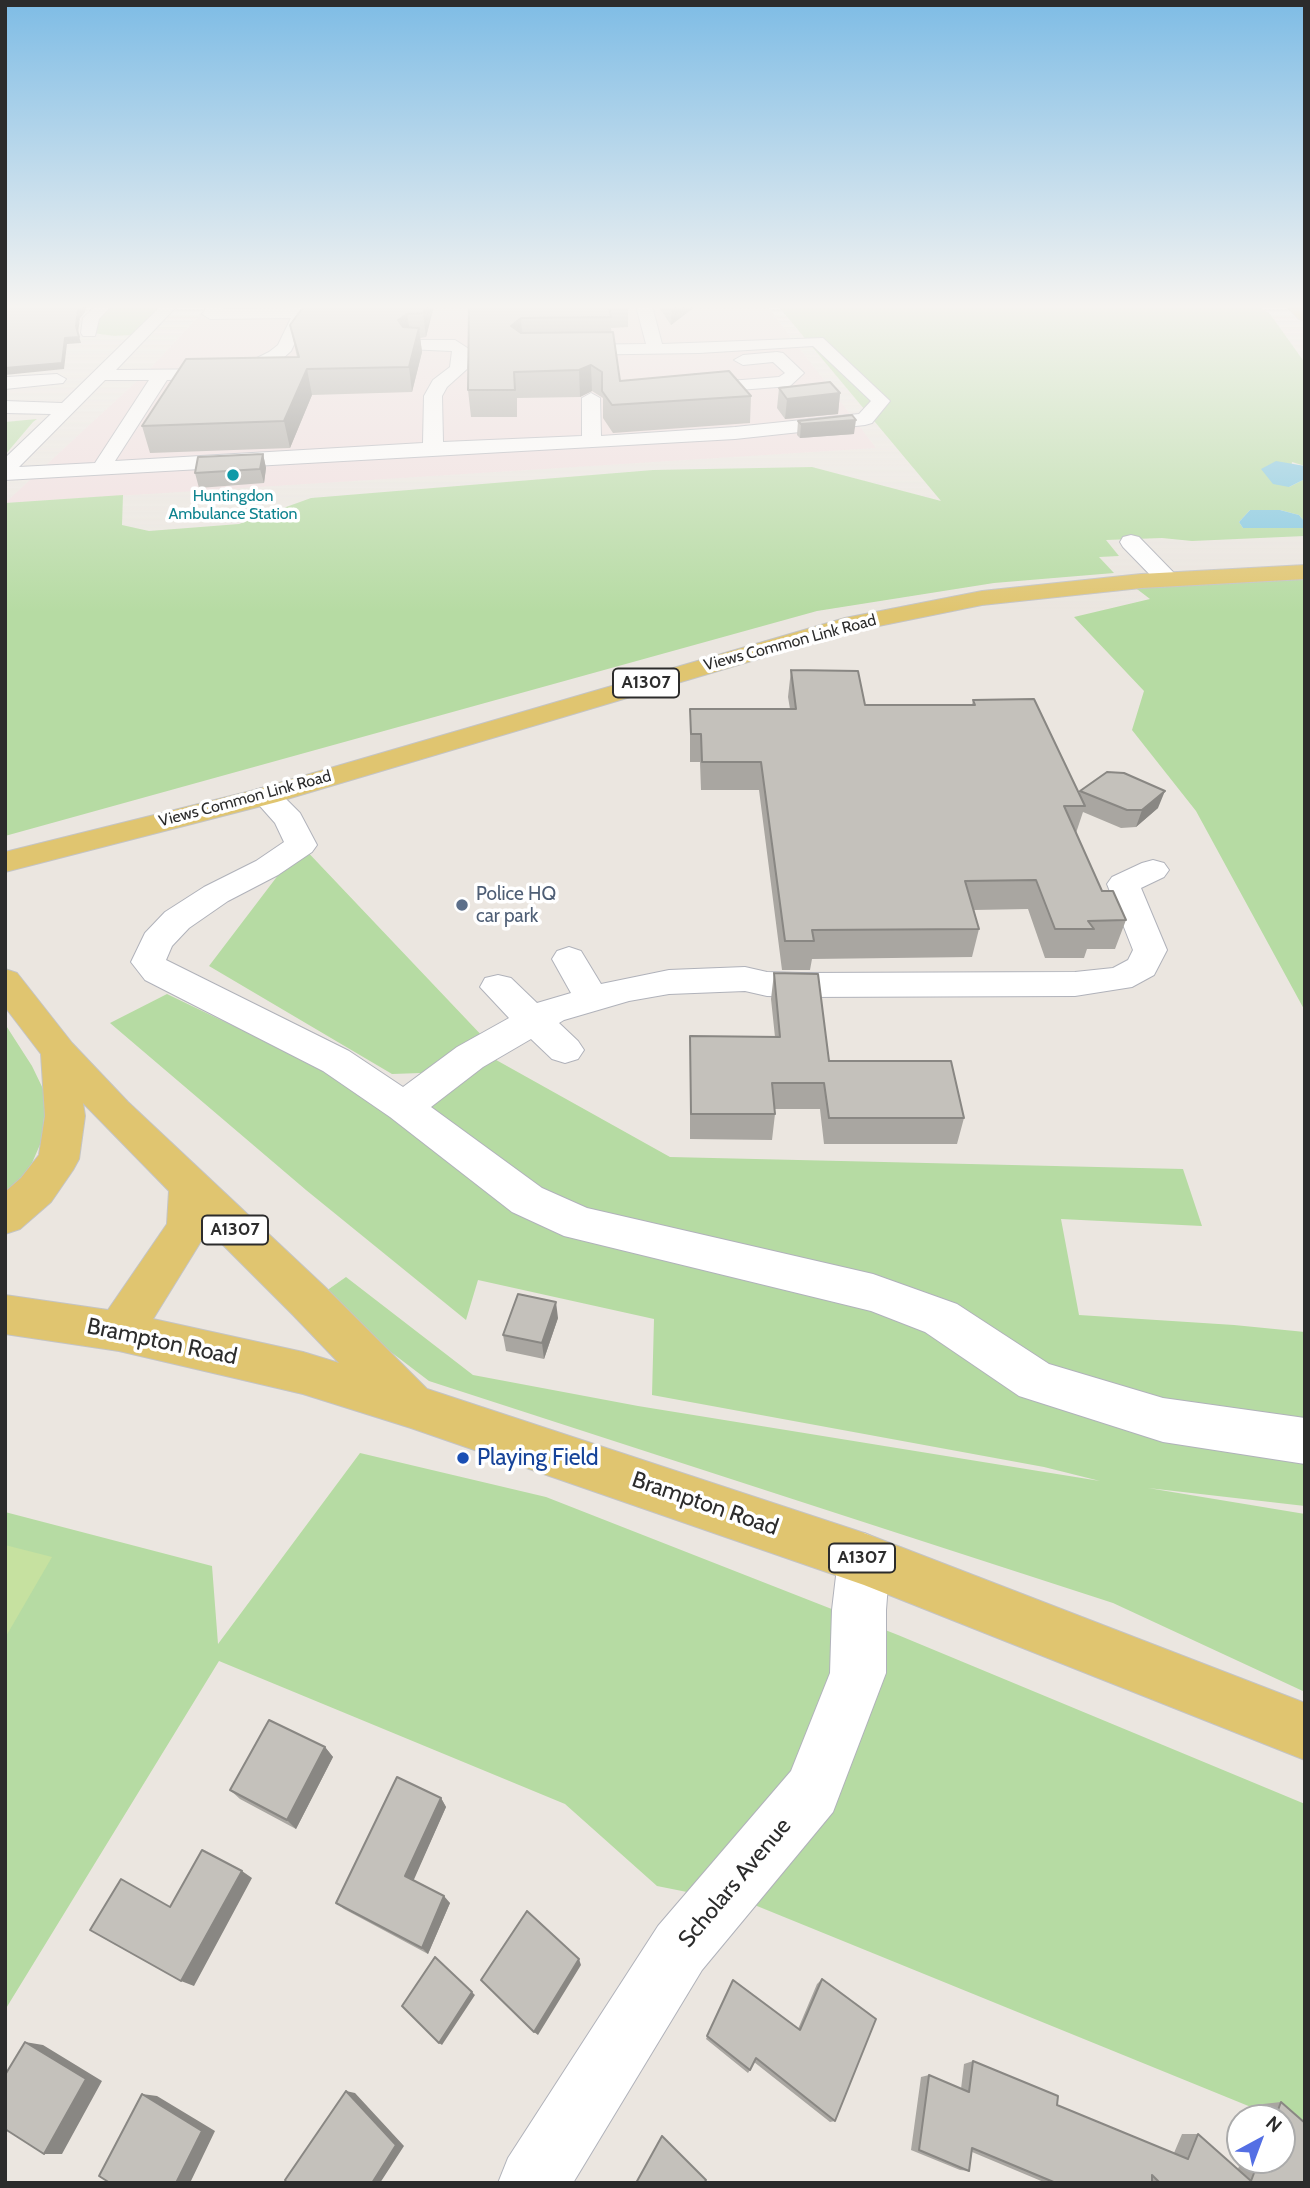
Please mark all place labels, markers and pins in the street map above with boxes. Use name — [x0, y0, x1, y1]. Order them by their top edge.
marker: Huntingdon Ambulance Station — [225, 467, 241, 483]
place label: Huntingdon Ambulance Station — [168, 486, 298, 524]
place label: Police HQ car park — [476, 883, 556, 927]
marker: Police HQ car park — [454, 897, 470, 913]
place label: Playing Field — [477, 1444, 599, 1472]
marker: Playing Field — [455, 1450, 471, 1466]

